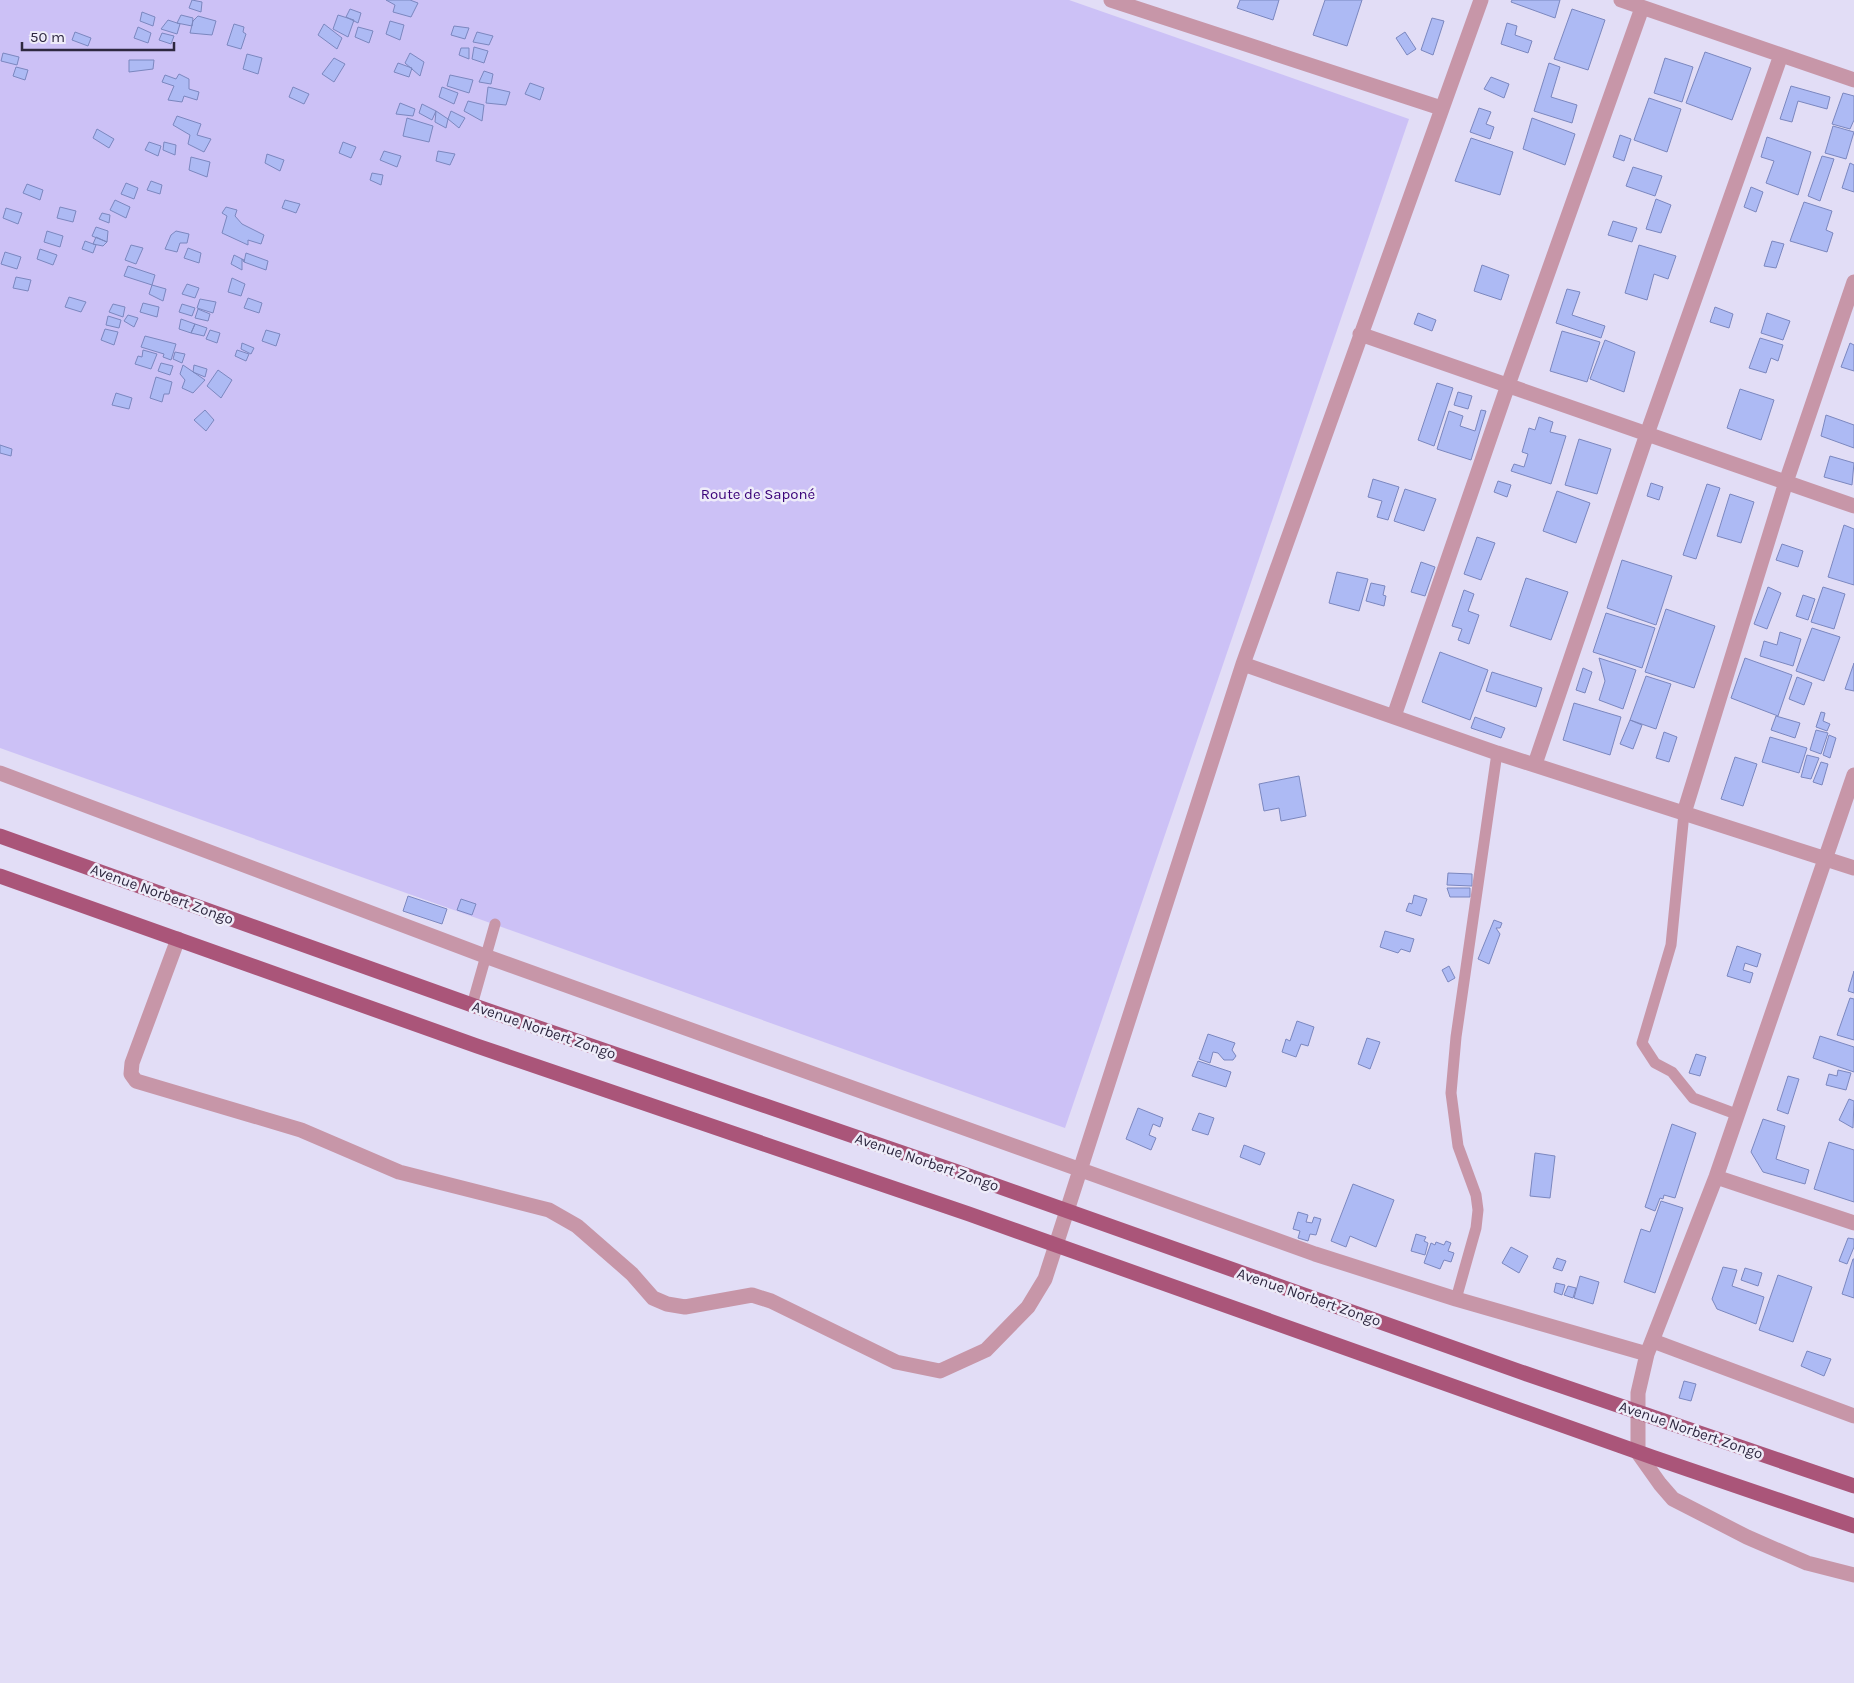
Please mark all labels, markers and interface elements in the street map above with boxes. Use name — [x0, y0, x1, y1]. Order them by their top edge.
scale bar — [22, 20, 175, 52]
text: 50 m — [30, 28, 65, 46]
park label: Route de Saponé — [701, 485, 815, 503]
street label: Avenue Norbert Zongo — [88, 860, 236, 928]
street label: Avenue Norbert Zongo — [470, 997, 618, 1063]
street label: Avenue Norbert Zongo — [853, 1129, 1001, 1195]
street label: Avenue Norbert Zongo — [1235, 1264, 1383, 1330]
street label: Avenue Norbert Zongo — [1617, 1397, 1765, 1463]

